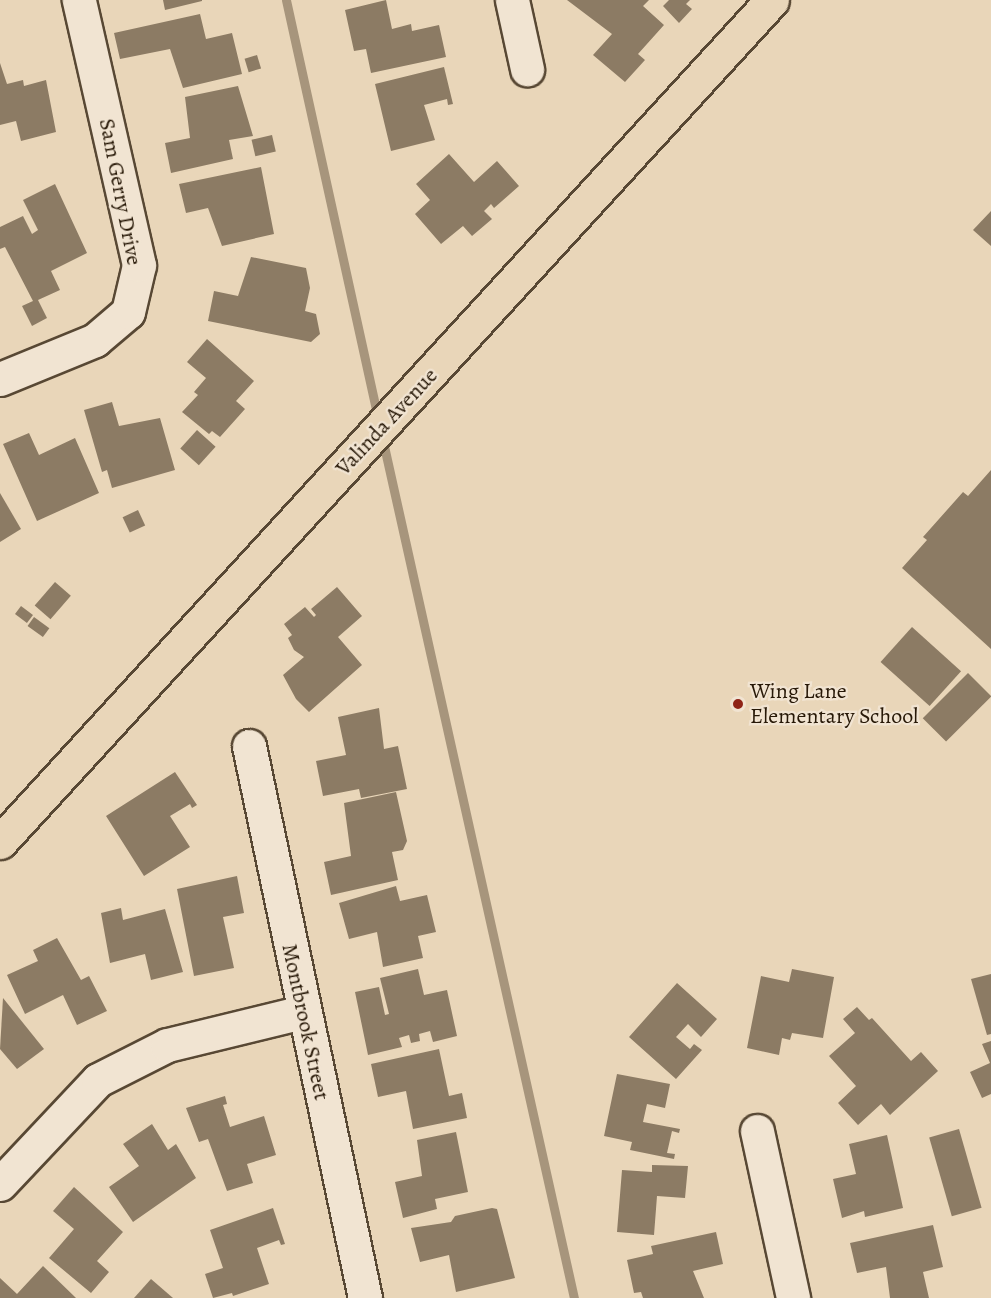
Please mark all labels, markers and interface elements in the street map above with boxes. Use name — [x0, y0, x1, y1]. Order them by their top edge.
street label: Sam Gerry Drive — [93, 116, 147, 268]
street label: Valinda Avenue — [330, 363, 444, 481]
place label: Wing Lane Elementary School — [750, 678, 918, 730]
marker: Wing Lane Elementary School — [731, 697, 745, 711]
street label: Montbrook Street — [276, 941, 334, 1103]

